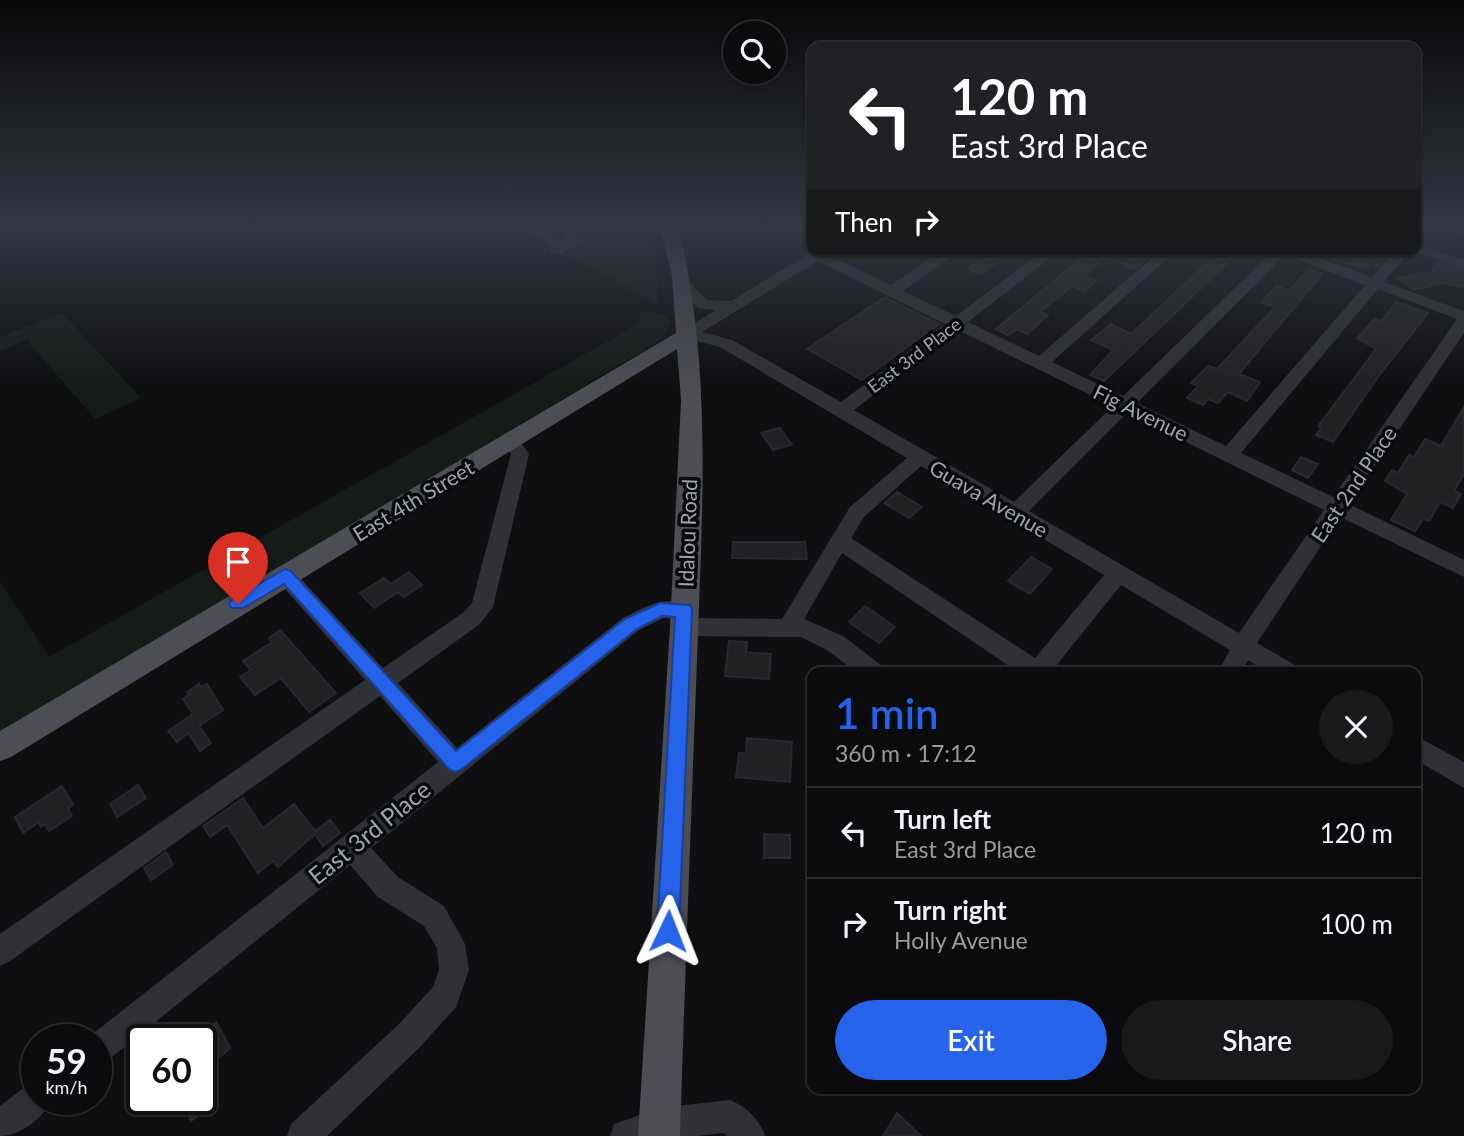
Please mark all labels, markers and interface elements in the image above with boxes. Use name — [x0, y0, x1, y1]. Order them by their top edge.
map controls — [723, 21, 786, 84]
button: search — [723, 21, 786, 84]
text: 120 m — [950, 67, 1088, 125]
icon: left — [835, 70, 926, 161]
text: East 3rd Place — [950, 126, 1148, 165]
icon: right — [907, 203, 945, 241]
text: Then — [835, 206, 893, 238]
street label: East 3rd Place — [863, 313, 965, 397]
street label: Fig Avenue — [1090, 378, 1192, 446]
street label: East 2nd Place — [1305, 421, 1401, 547]
street label: East 4th Street — [348, 454, 478, 546]
street label: Guava Avenue — [925, 454, 1053, 542]
street label: Idalou Road — [673, 478, 701, 588]
pin — [208, 532, 268, 604]
icon: arrive — [219, 543, 257, 581]
text: 1 min — [835, 688, 939, 738]
button: close — [1319, 690, 1393, 764]
text: 360 m · 17:12 — [835, 739, 977, 767]
street label: East 3rd Place — [302, 774, 436, 890]
text: Turn left — [894, 803, 991, 835]
icon: left — [835, 814, 873, 852]
text: 120 m — [1320, 817, 1393, 849]
text: East 3rd Place — [894, 835, 1036, 863]
position arrow — [631, 894, 705, 968]
text: Turn right — [894, 894, 1007, 926]
icon: right — [835, 905, 873, 943]
text: 100 m — [1320, 908, 1393, 940]
text: Holly Avenue — [894, 926, 1028, 954]
button: Exit — [835, 1000, 1107, 1080]
button: Share — [1121, 1000, 1393, 1080]
speed limit sign: 60 — [126, 1024, 217, 1115]
text: 59 — [46, 1039, 87, 1081]
text: km/h — [45, 1076, 88, 1098]

